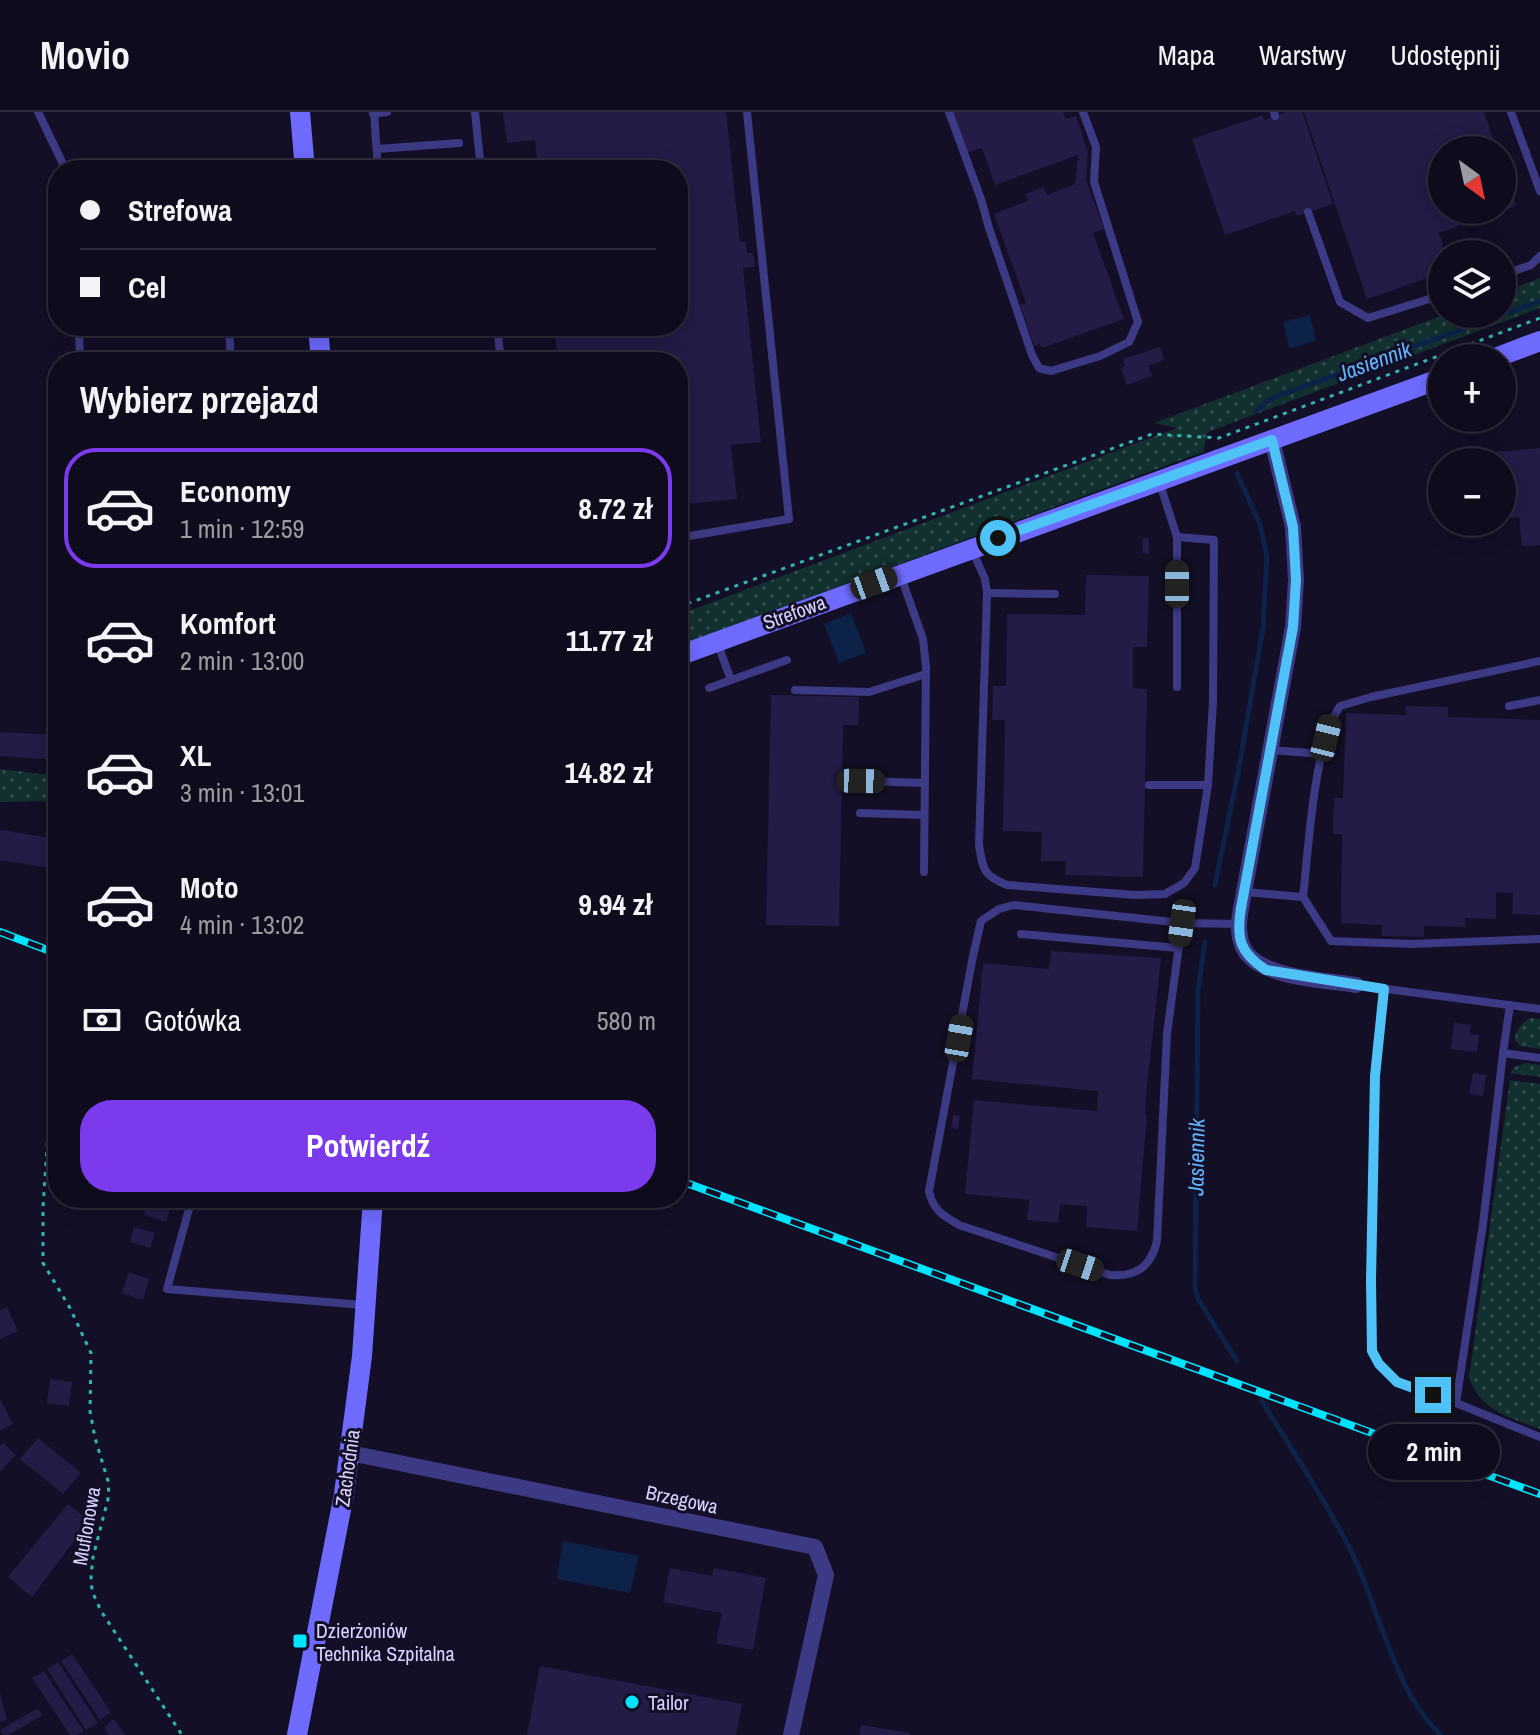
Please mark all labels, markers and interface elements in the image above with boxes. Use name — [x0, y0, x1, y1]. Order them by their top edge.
text: Movio — [40, 30, 130, 81]
text: Mapa — [1158, 36, 1215, 74]
text: Warstwy — [1259, 36, 1346, 74]
text: Udostępnij — [1390, 36, 1500, 74]
north arrow — [1428, 136, 1516, 224]
map controls — [1428, 136, 1516, 536]
text: Strefowa — [128, 190, 232, 230]
button: layers — [1428, 240, 1516, 328]
text: Cel — [128, 267, 166, 307]
water label: Jasiennik — [1332, 333, 1416, 389]
button: + — [1428, 344, 1516, 432]
text: Wybierz przejazd — [80, 376, 319, 424]
button: − — [1428, 448, 1516, 536]
text: Economy — [180, 471, 291, 511]
icon: car — [84, 472, 156, 544]
text: 8.72 zł — [578, 488, 652, 528]
text: 1 min · 12:59 — [180, 511, 304, 546]
route start — [980, 520, 1016, 556]
car — [1165, 560, 1189, 608]
car — [847, 564, 901, 602]
street label: Strefowa — [759, 588, 829, 636]
text: Komfort — [180, 603, 276, 643]
icon: car — [84, 604, 156, 676]
text: 11.77 zł — [566, 620, 652, 660]
text: 2 min · 13:00 — [180, 643, 304, 678]
car — [1309, 712, 1343, 764]
text: XL — [180, 735, 211, 775]
icon: car — [84, 736, 156, 808]
text: 14.82 zł — [564, 752, 652, 792]
car — [837, 769, 885, 793]
text: 3 min · 13:01 — [180, 775, 304, 810]
text: Moto — [180, 867, 239, 907]
icon: car — [84, 868, 156, 940]
text: 9.94 zł — [578, 884, 652, 924]
car — [1167, 898, 1197, 948]
text: 4 min · 13:02 — [180, 907, 304, 942]
icon: cash — [80, 998, 124, 1042]
text: Gotówka — [144, 1000, 241, 1040]
text: 580 m — [597, 1003, 656, 1038]
car — [943, 1012, 975, 1064]
button: Potwierdź — [80, 1100, 656, 1192]
water label: Jasiennik — [1180, 1117, 1212, 1197]
car — [1053, 1246, 1107, 1284]
route end — [1415, 1377, 1451, 1413]
callout: 2 min — [1367, 1423, 1499, 1479]
street label: Zachodnia — [328, 1428, 366, 1508]
text: 2 min — [1406, 1434, 1462, 1469]
street label: Brzegowa — [644, 1478, 720, 1520]
street label: Muflonowa — [66, 1485, 106, 1567]
place label: Dzierżoniów Technika Szpitalna — [316, 1617, 455, 1667]
marker: Dzierżoniów Technika Szpitalna — [291, 1632, 309, 1650]
place label: Tailor — [648, 1689, 689, 1716]
marker: Tailor — [623, 1693, 641, 1711]

